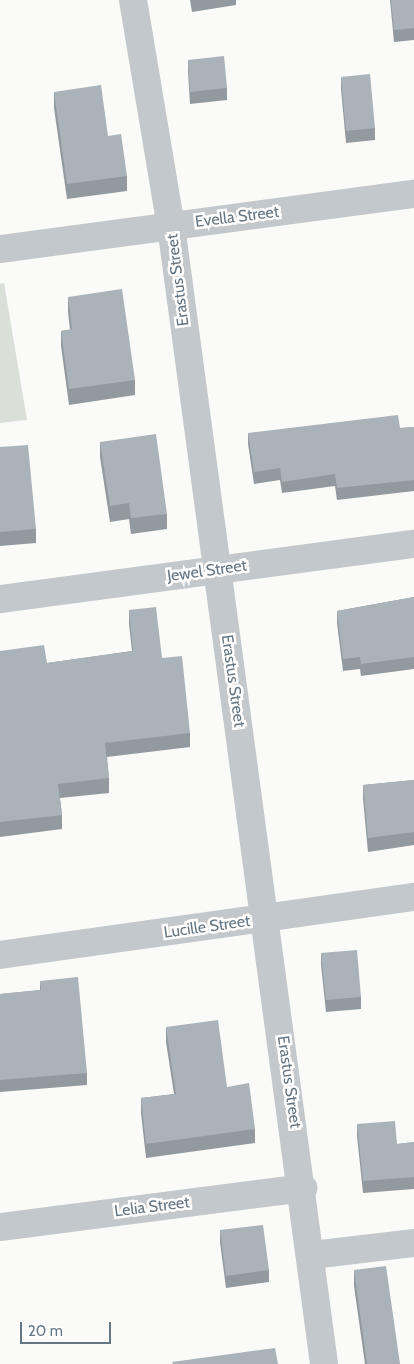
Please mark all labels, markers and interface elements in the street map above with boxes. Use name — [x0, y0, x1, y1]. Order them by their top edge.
street label: Evella Street — [194, 202, 280, 232]
street label: Erastus Street — [163, 233, 193, 327]
street label: Jewel Street — [166, 556, 248, 586]
street label: Erastus Street — [217, 634, 249, 728]
street label: Lucille Street — [162, 911, 252, 943]
street label: Erastus Street — [273, 1035, 305, 1129]
street label: Lelia Street — [113, 1193, 191, 1221]
scale bar — [22, 1312, 114, 1344]
text: 20 m — [28, 1322, 63, 1340]

